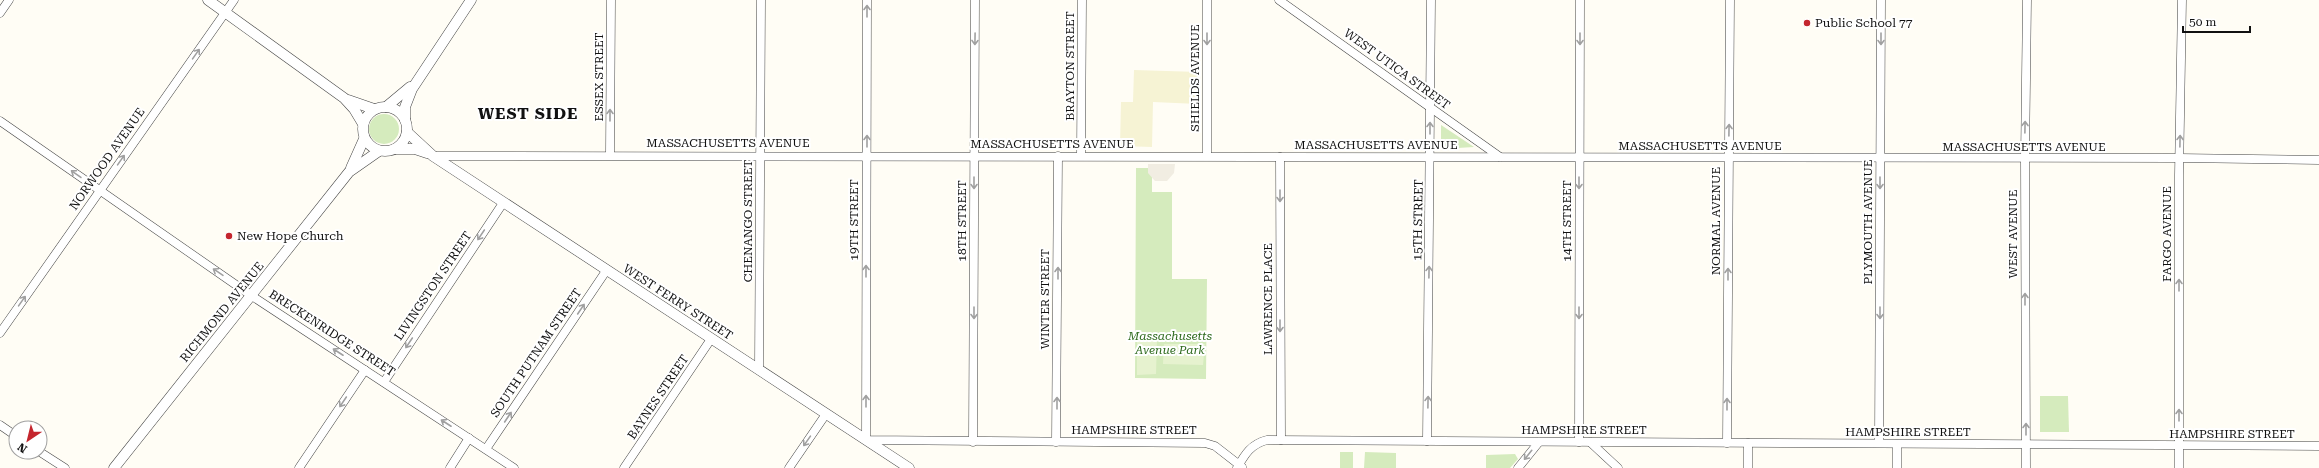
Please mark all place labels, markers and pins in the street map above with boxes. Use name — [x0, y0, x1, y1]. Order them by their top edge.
place label: Public School 77 — [1815, 16, 1913, 30]
marker: Public School 77 — [1802, 18, 1812, 28]
place label: New Hope Church — [237, 229, 344, 243]
marker: New Hope Church — [224, 231, 234, 241]

